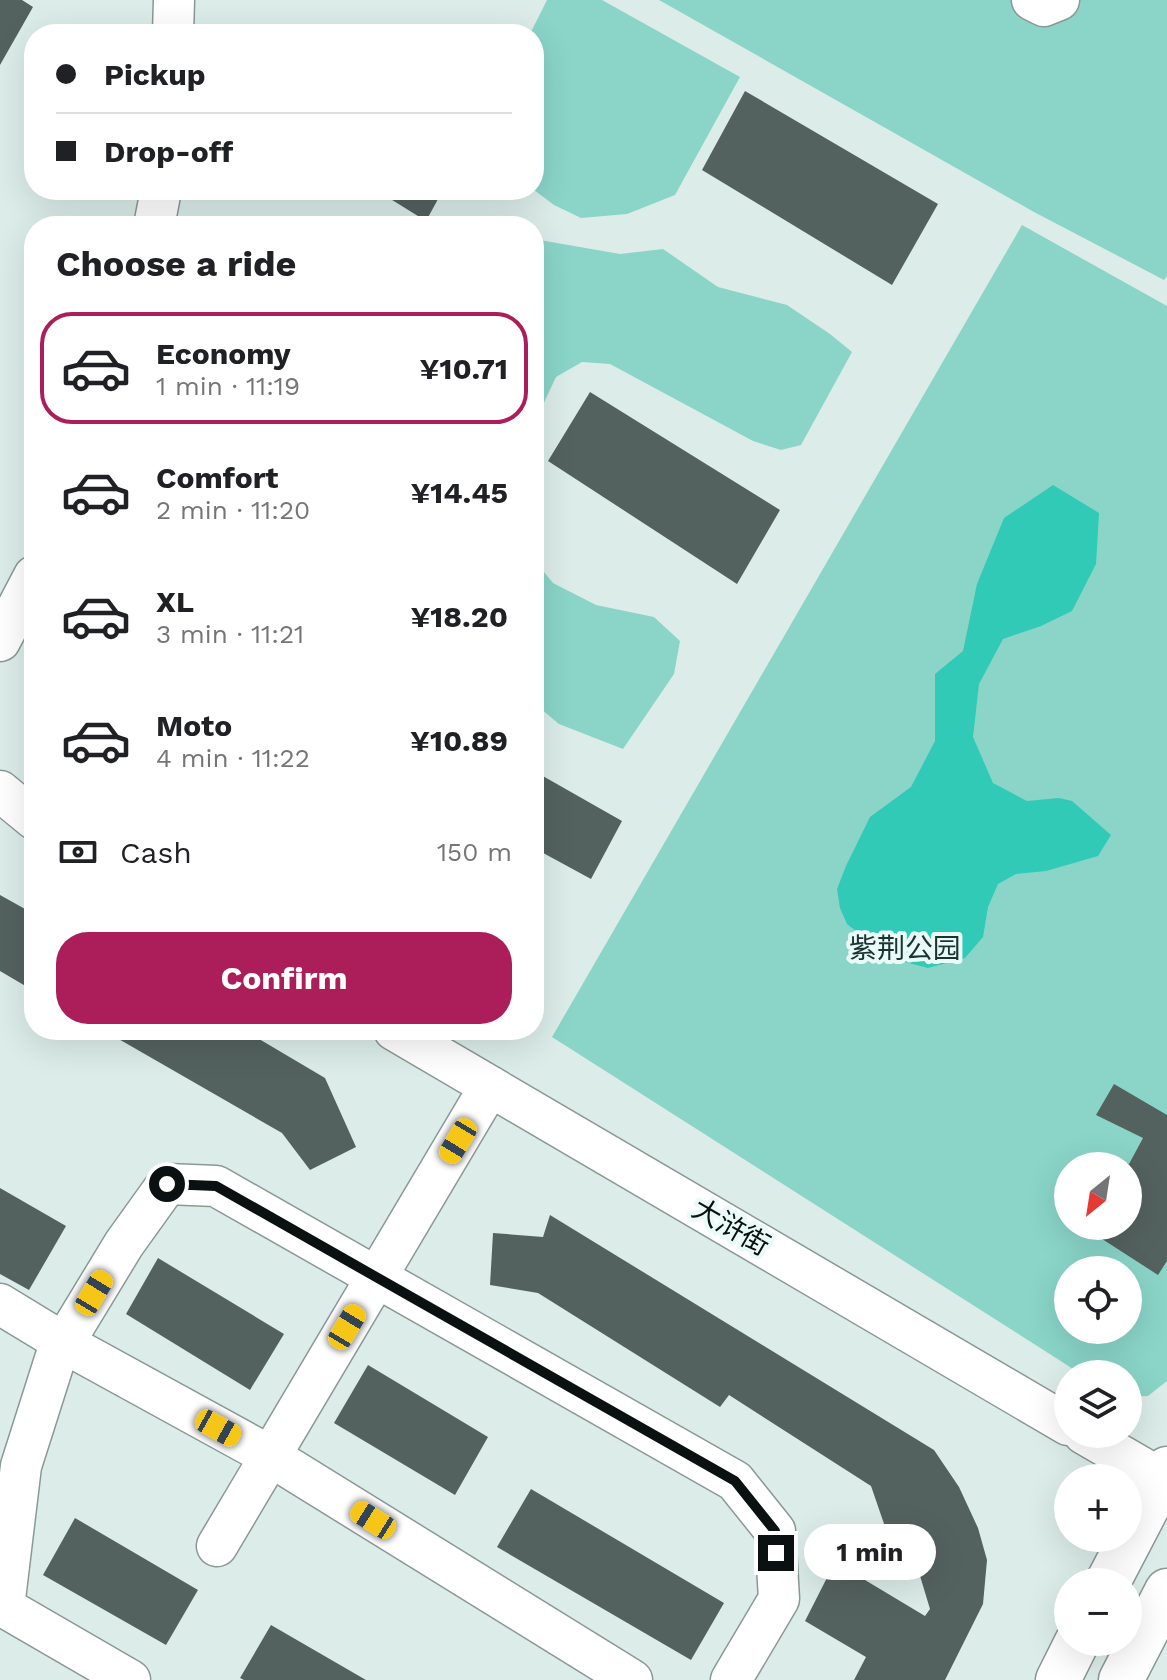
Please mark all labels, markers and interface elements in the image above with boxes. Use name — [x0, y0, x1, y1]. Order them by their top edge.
text: Pickup — [104, 57, 206, 92]
text: Drop-off — [104, 134, 233, 169]
text: Choose a ride — [56, 243, 296, 285]
icon: car — [60, 332, 132, 404]
text: Economy — [156, 336, 291, 371]
text: ¥10.71 — [420, 351, 508, 386]
text: 1 min · 11:19 — [156, 371, 300, 401]
icon: car — [60, 456, 132, 528]
text: Comfort — [156, 460, 278, 495]
text: ¥14.45 — [410, 475, 508, 510]
text: 2 min · 11:20 — [156, 495, 310, 525]
icon: car — [60, 580, 132, 652]
text: XL — [156, 584, 194, 619]
text: ¥18.20 — [410, 599, 508, 634]
text: 3 min · 11:21 — [156, 619, 304, 649]
icon: car — [60, 704, 132, 776]
text: Moto — [156, 708, 232, 743]
text: ¥10.89 — [410, 723, 508, 758]
text: 4 min · 11:22 — [156, 743, 310, 773]
icon: cash — [56, 830, 100, 874]
text: Cash — [120, 835, 192, 870]
text: 150 m — [437, 837, 512, 867]
button: Confirm — [56, 932, 512, 1024]
park label: 紫荆公园 — [849, 932, 961, 965]
car — [435, 1114, 481, 1168]
north arrow — [1054, 1152, 1142, 1240]
map controls — [1054, 1152, 1142, 1656]
route start — [149, 1166, 185, 1202]
street label: 大浒街 — [686, 1192, 776, 1262]
button: locate — [1054, 1256, 1142, 1344]
car — [71, 1266, 117, 1320]
car — [324, 1300, 370, 1354]
button: layers — [1054, 1360, 1142, 1448]
car — [191, 1406, 245, 1450]
button: + — [1054, 1464, 1142, 1552]
car — [346, 1497, 400, 1543]
callout: 1 min — [804, 1525, 936, 1581]
route end — [758, 1535, 794, 1571]
text: 1 min — [837, 1537, 903, 1567]
button: − — [1054, 1568, 1142, 1656]

